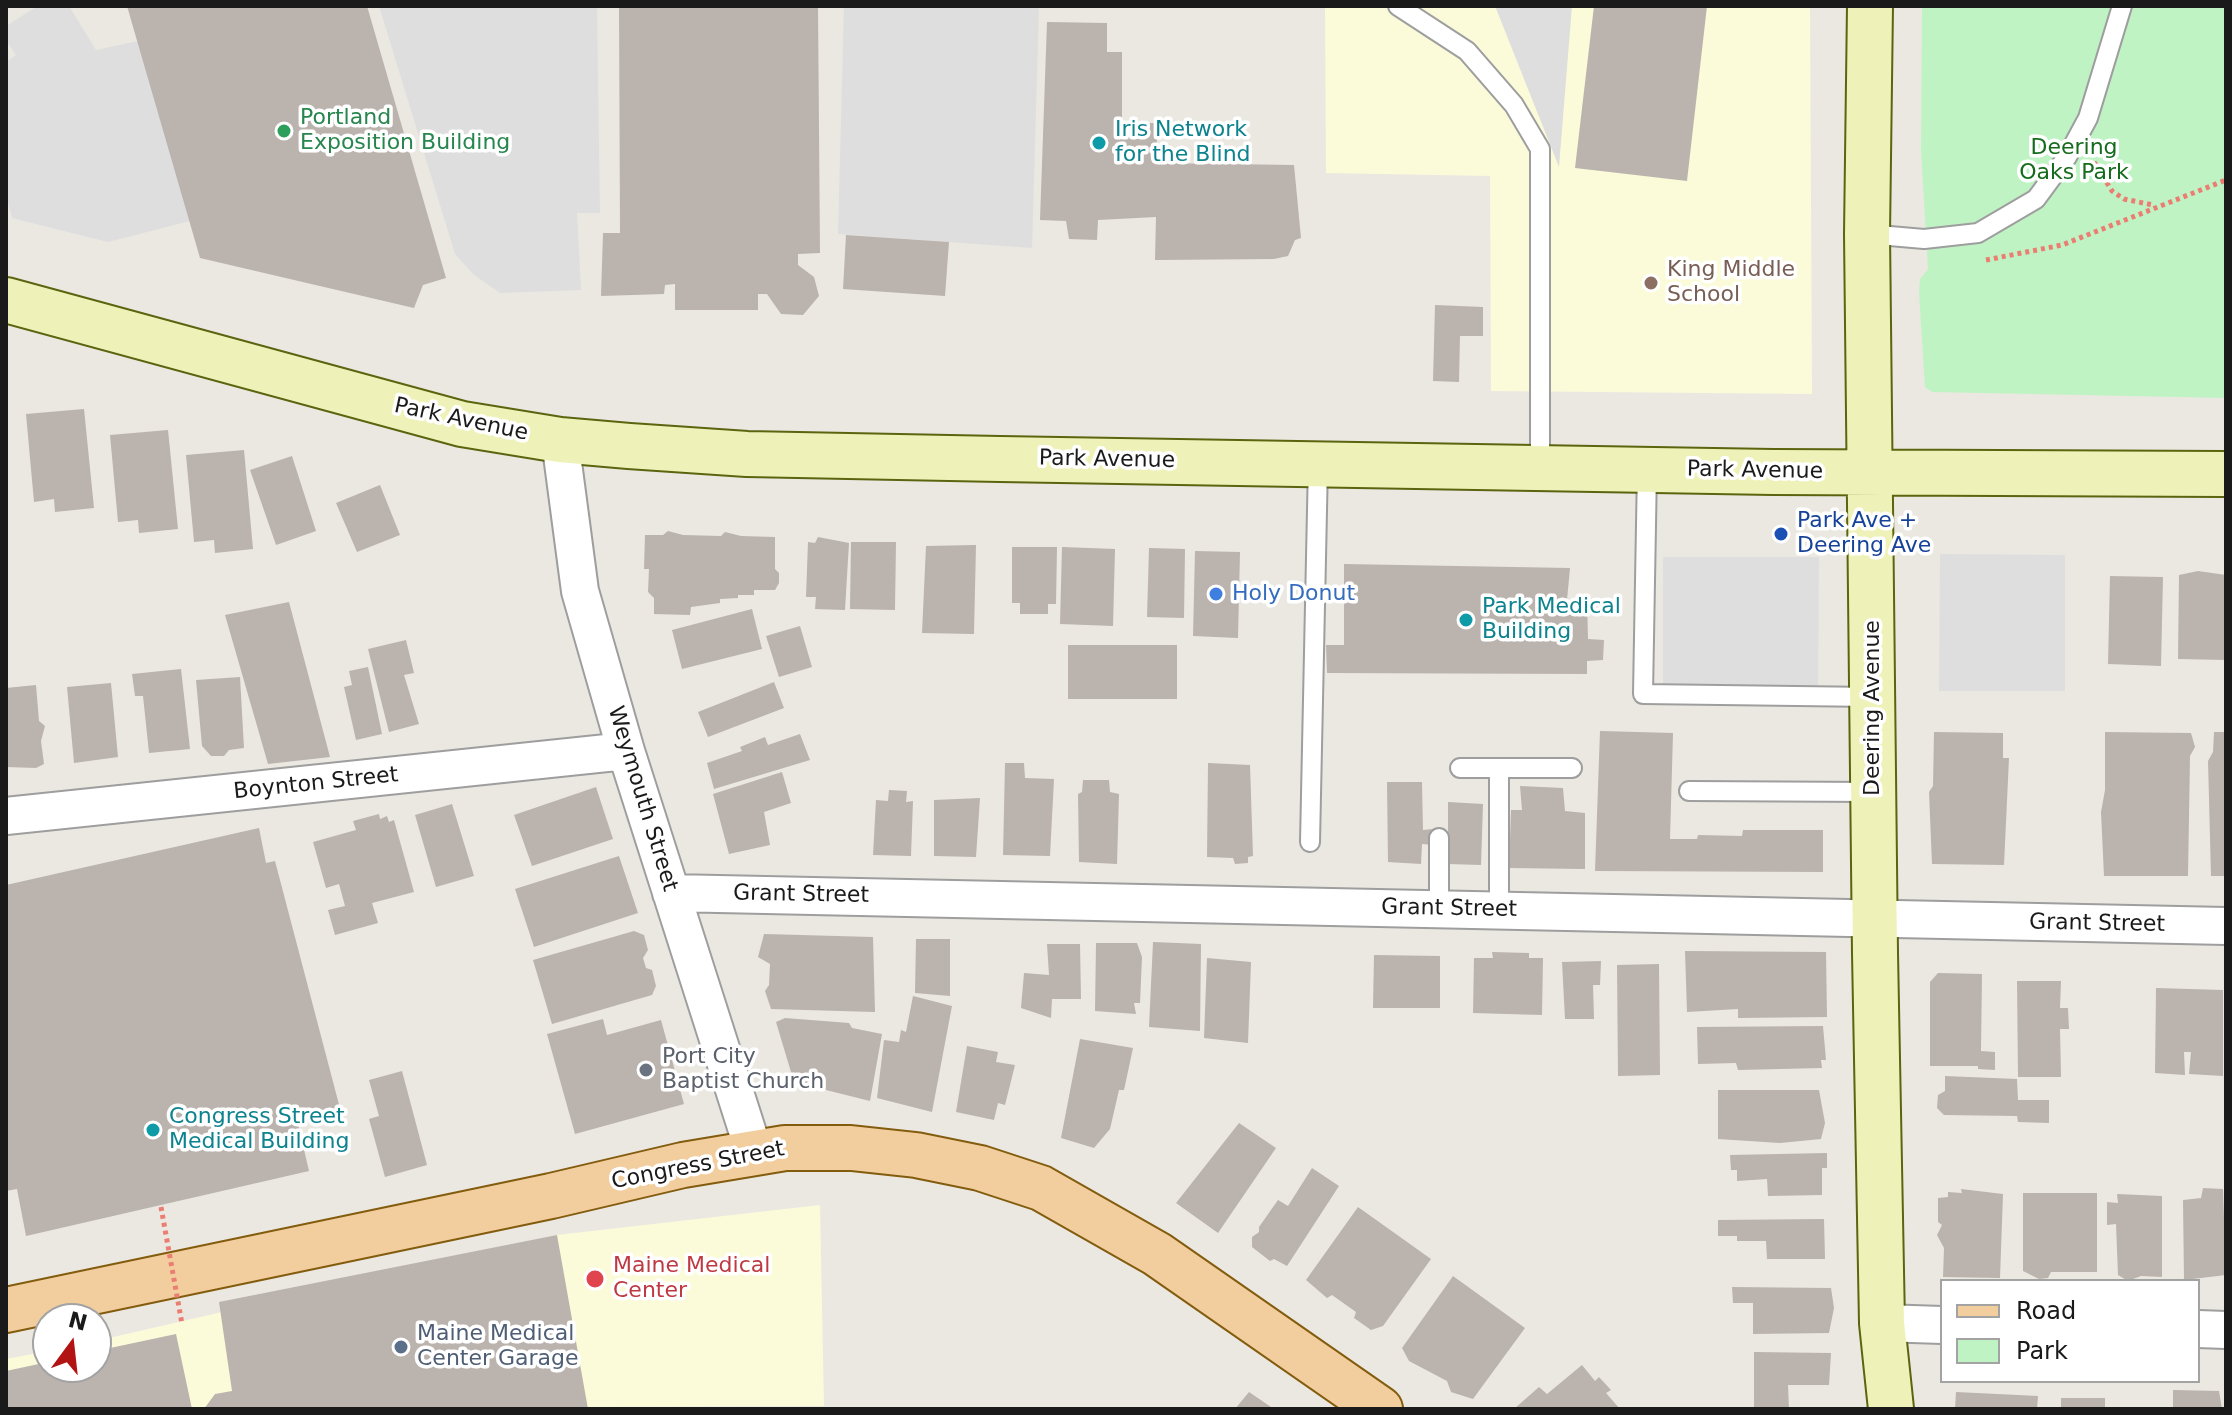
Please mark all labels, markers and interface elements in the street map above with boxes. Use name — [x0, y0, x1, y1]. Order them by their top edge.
place label: Portland Exposition Building — [300, 105, 510, 156]
place label: Iris Network for the Blind — [1115, 117, 1251, 168]
marker: Portland Exposition Building — [275, 122, 293, 140]
marker: Iris Network for the Blind — [1090, 134, 1108, 152]
park label: Deering Oaks Park — [2019, 135, 2129, 186]
place label: King Middle School — [1667, 257, 1795, 308]
marker: King Middle School — [1642, 274, 1660, 292]
street label: Park Avenue — [392, 393, 530, 447]
street label: Park Avenue — [1039, 446, 1175, 474]
street label: Park Avenue — [1687, 457, 1823, 485]
place label: Park Ave + Deering Ave — [1797, 508, 1931, 560]
marker: Park Ave + Deering Ave — [1772, 525, 1790, 543]
place label: Holy Donut — [1232, 581, 1355, 607]
marker: Holy Donut — [1207, 585, 1225, 603]
place label: Park Medical Building — [1482, 594, 1621, 646]
marker: Park Medical Building — [1457, 611, 1475, 629]
street label: Deering Avenue — [1860, 620, 1886, 796]
street label: Weymouth Street — [601, 703, 683, 895]
street label: Boynton Street — [232, 762, 400, 806]
street label: Grant Street — [733, 881, 869, 909]
street label: Grant Street — [1381, 895, 1517, 923]
street label: Grant Street — [2029, 910, 2165, 938]
place label: Port City Baptist Church — [662, 1044, 824, 1096]
marker: Port City Baptist Church — [637, 1061, 655, 1079]
place label: Congress Street Medical Building — [169, 1104, 350, 1156]
marker: Congress Street Medical Building — [144, 1121, 162, 1139]
street label: Congress Street — [609, 1136, 787, 1196]
place label: Maine Medical Center — [613, 1253, 770, 1304]
marker: Maine Medical Center — [584, 1268, 606, 1290]
legend — [1940, 1279, 2200, 1383]
text: Road — [2016, 1297, 2076, 1325]
north arrow — [32, 1303, 112, 1383]
text: N — [66, 1307, 90, 1336]
place label: Maine Medical Center Garage — [417, 1321, 579, 1372]
text: Park — [2016, 1337, 2068, 1365]
marker: Maine Medical Center Garage — [392, 1338, 410, 1356]

